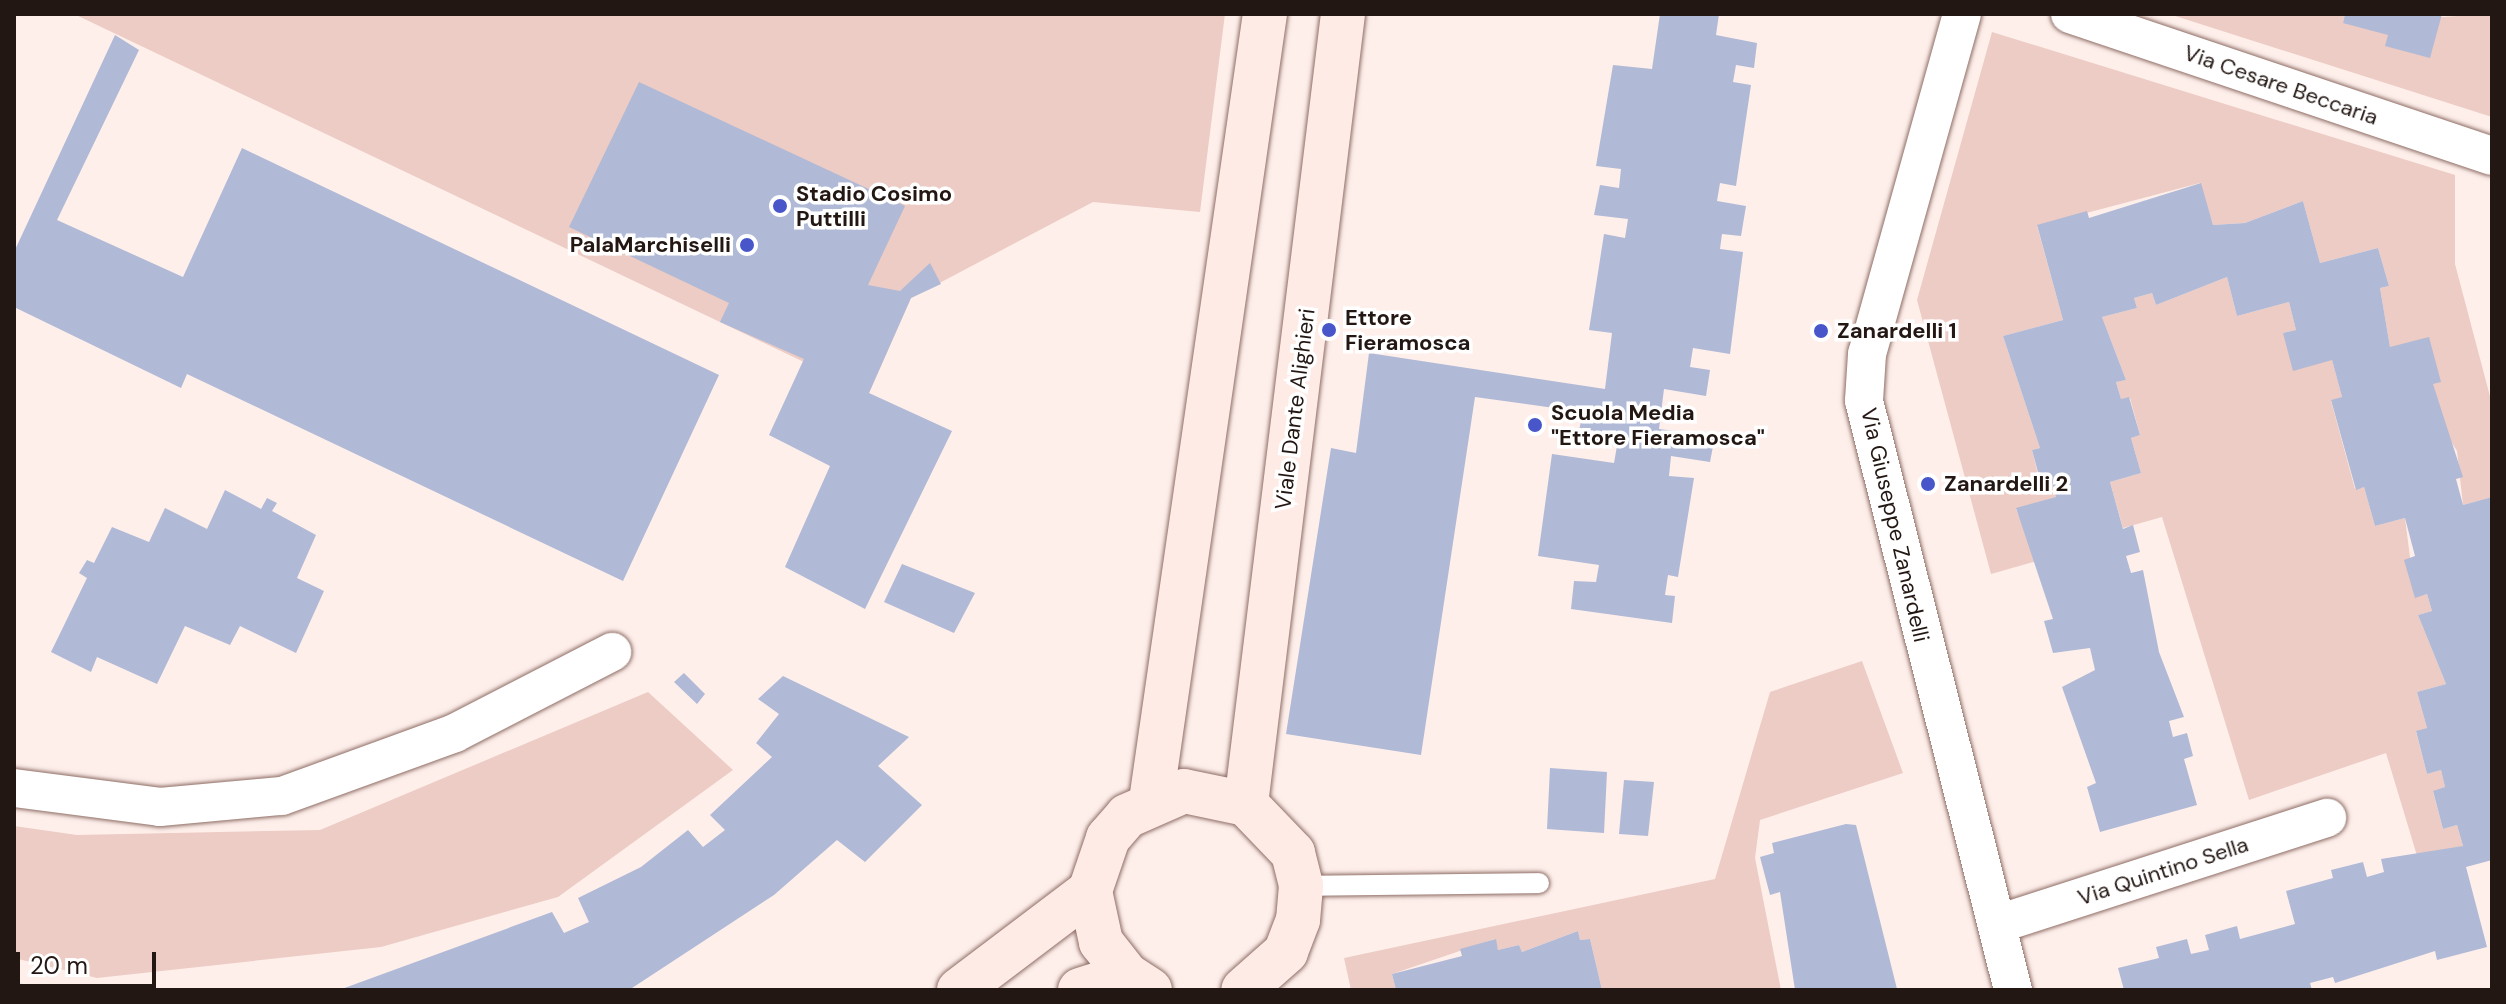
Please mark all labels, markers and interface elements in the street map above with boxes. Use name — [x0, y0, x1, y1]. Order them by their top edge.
street label: Via Cesare Beccaria — [2181, 39, 2381, 131]
place label: Stadio Cosimo Puttilli — [796, 180, 952, 232]
marker: Stadio Cosimo Puttilli — [771, 197, 789, 215]
place label: PalaMarchiselli — [570, 232, 731, 258]
marker: PalaMarchiselli — [738, 236, 756, 254]
place label: Ettore Fieramosca — [1345, 304, 1470, 356]
street label: Viale Dante Alighieri — [1270, 307, 1320, 511]
place label: Zanardelli 1 — [1837, 318, 1956, 344]
marker: Ettore Fieramosca — [1320, 321, 1338, 339]
marker: Zanardelli 1 — [1812, 322, 1830, 340]
place label: Scuola Media "Ettore Fieramosca" — [1551, 399, 1765, 450]
street label: Via Giuseppe Zanardelli — [1855, 405, 1935, 645]
marker: Scuola Media "Ettore Fieramosca" — [1526, 416, 1544, 434]
place label: Zanardelli 2 — [1944, 471, 2068, 497]
marker: Zanardelli 2 — [1919, 475, 1937, 493]
street label: Via Quintino Sella — [2074, 831, 2252, 911]
scale bar — [20, 936, 160, 986]
text: 20 m — [30, 950, 88, 981]

